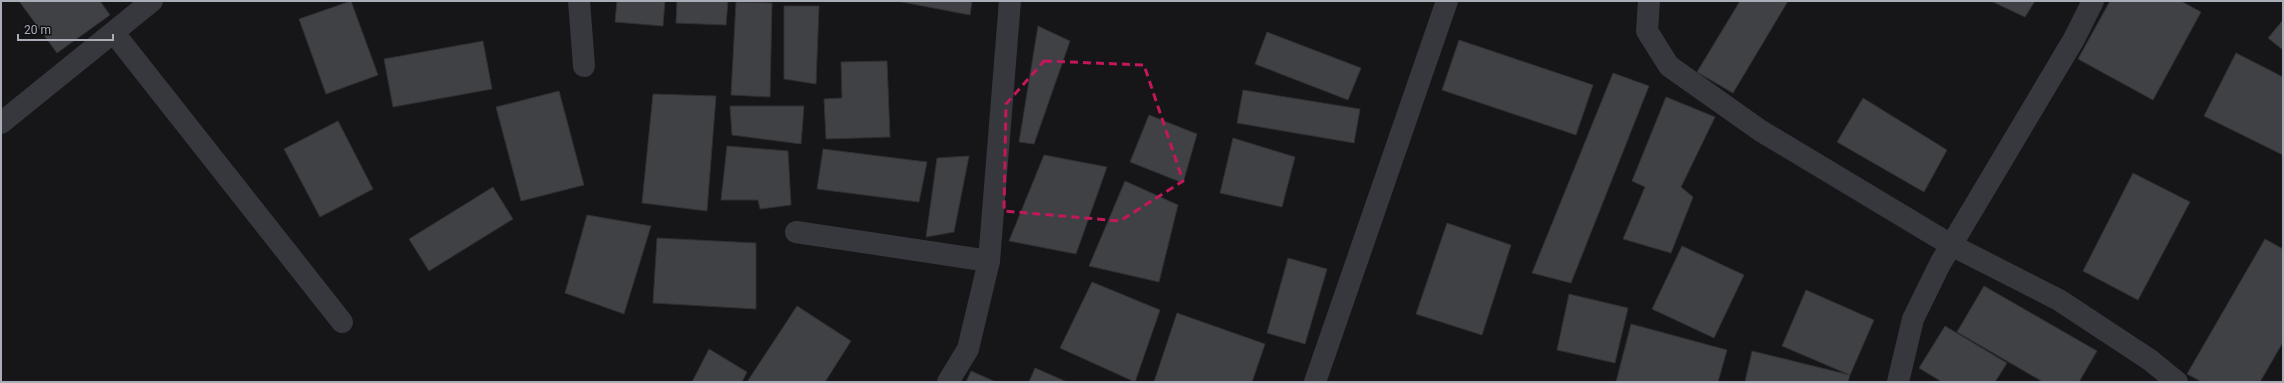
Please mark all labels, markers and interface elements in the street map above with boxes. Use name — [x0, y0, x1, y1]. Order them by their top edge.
scale bar — [18, 16, 113, 42]
text: 20 m — [24, 23, 51, 37]

